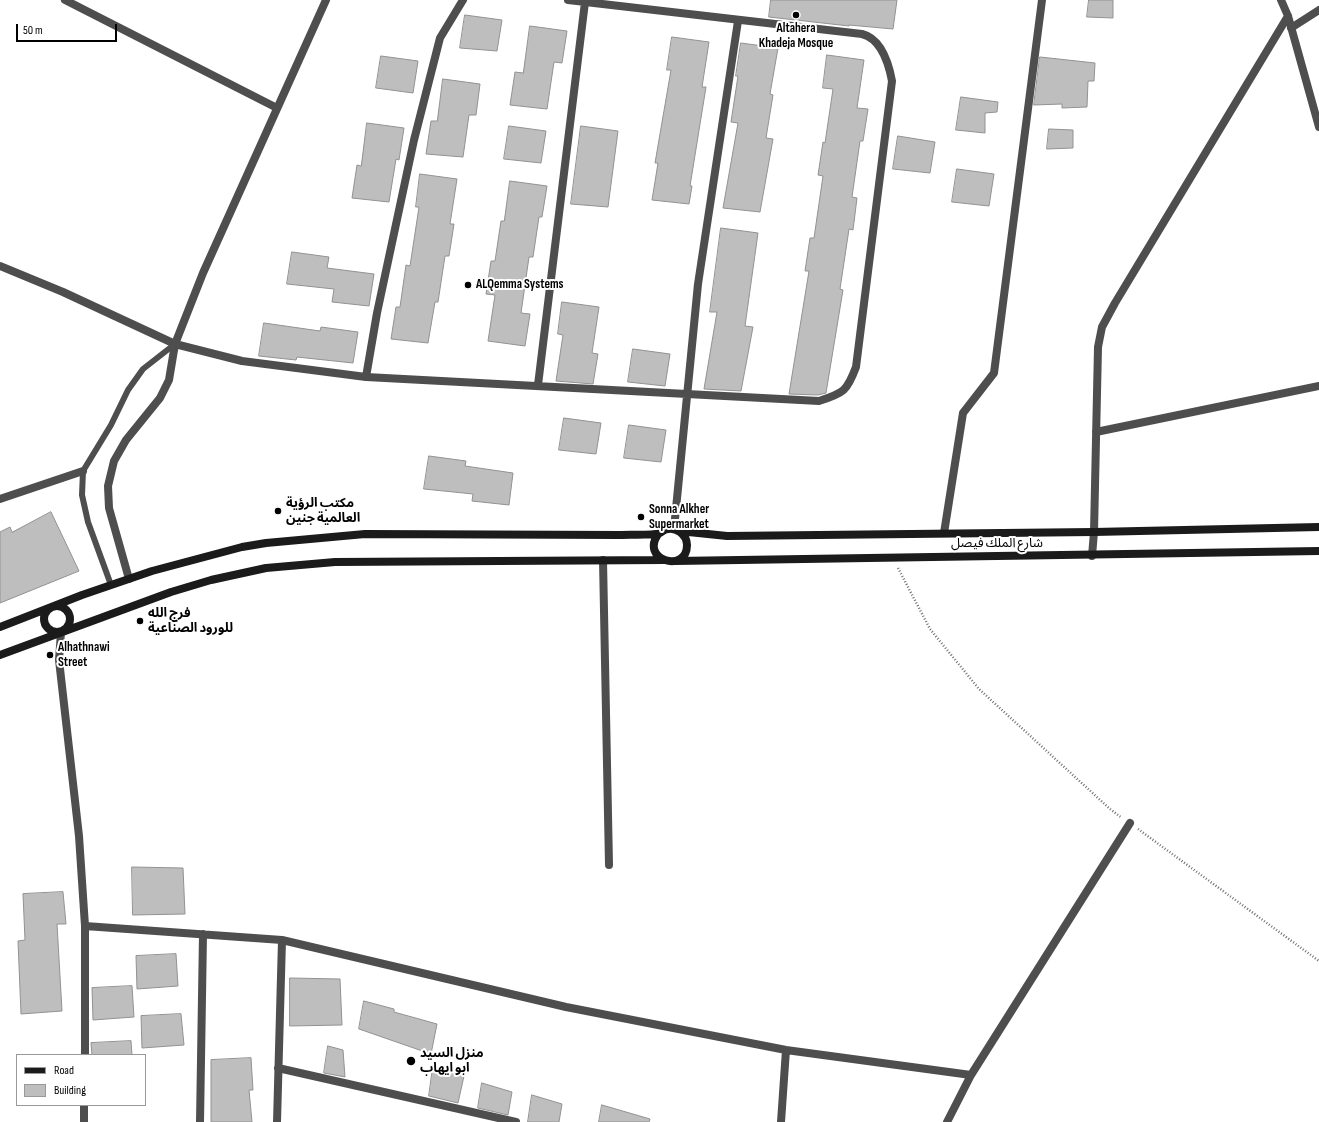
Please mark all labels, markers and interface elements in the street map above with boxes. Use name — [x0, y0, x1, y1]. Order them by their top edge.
marker: Altahera Khadeja Mosque — [791, 10, 801, 20]
scale bar — [18, 16, 119, 42]
place label: Altahera Khadeja Mosque — [759, 21, 833, 52]
text: 50 m — [23, 23, 43, 38]
place label: ALQemma Systems — [476, 277, 564, 293]
marker: ALQemma Systems — [463, 280, 473, 290]
place label: مكتب الرؤية العالمية جنين — [286, 496, 360, 527]
place label: Sonna Alkher Supermarket — [649, 502, 709, 533]
marker: مكتب الرؤية العالمية جنين — [273, 506, 283, 516]
marker: Sonna Alkher Supermarket — [636, 512, 646, 522]
street label: شارع الملك فيصل — [951, 536, 1043, 552]
place label: فرج الله للورود الصناعية — [148, 606, 233, 637]
marker: فرج الله للورود الصناعية — [135, 616, 145, 626]
place label: Alhathnawi Street — [58, 640, 110, 671]
marker: Alhathnawi Street — [45, 650, 55, 660]
place label: منزل السيد ابو ايهاب — [420, 1046, 483, 1077]
legend — [16, 1054, 146, 1106]
marker: منزل السيد ابو ايهاب — [405, 1055, 417, 1067]
text: Road — [54, 1063, 74, 1078]
text: Building — [54, 1083, 86, 1098]

